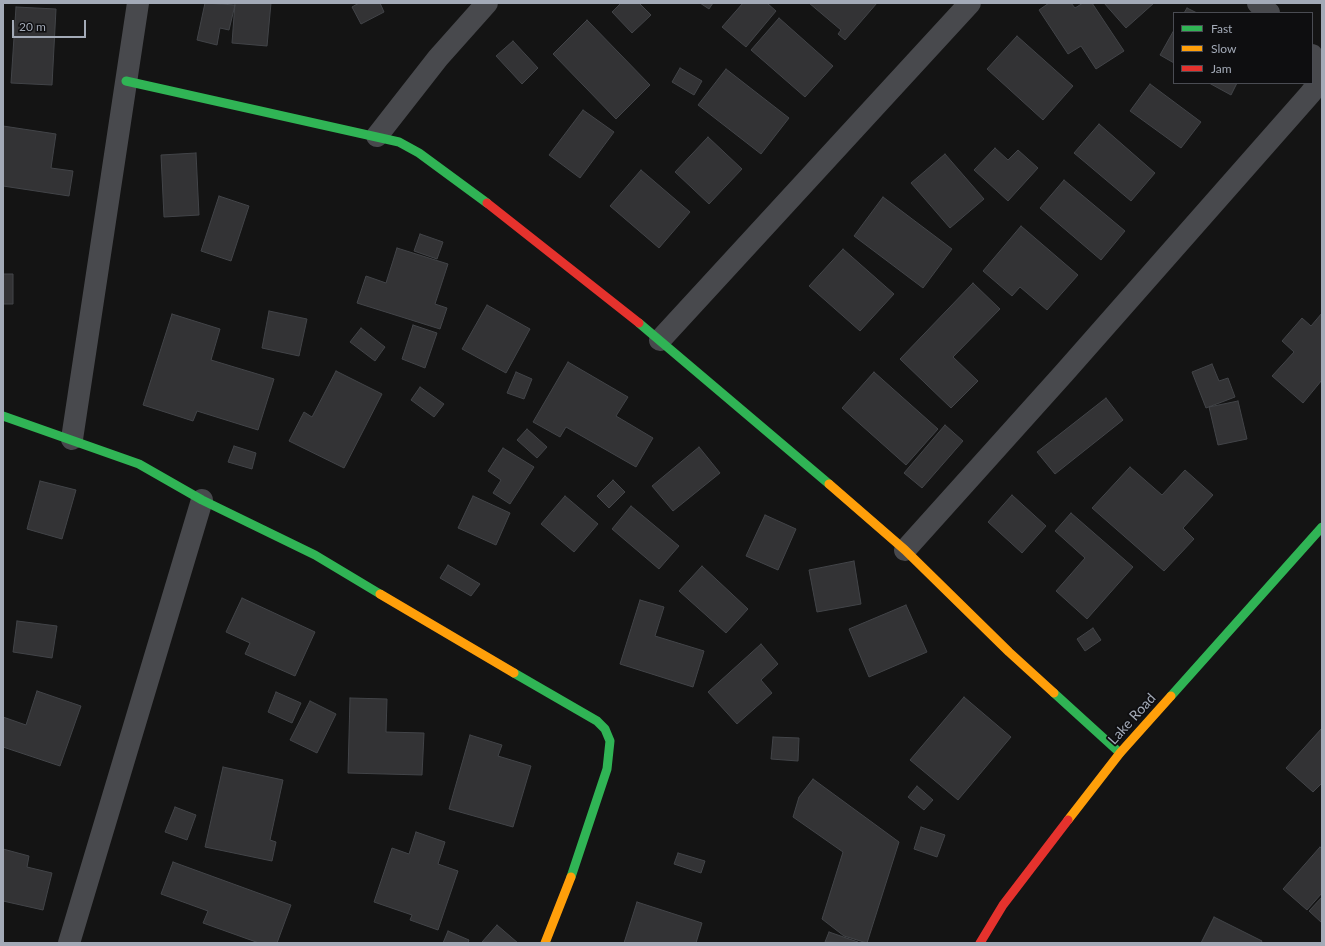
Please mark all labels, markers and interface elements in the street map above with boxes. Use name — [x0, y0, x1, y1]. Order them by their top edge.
scale bar — [14, 12, 88, 38]
legend — [1173, 12, 1313, 84]
text: 20 m — [19, 19, 46, 34]
text: Fast — [1211, 21, 1232, 36]
text: Slow — [1211, 41, 1236, 56]
text: Jam — [1211, 61, 1232, 76]
street label: Lake Road — [1105, 690, 1159, 748]

